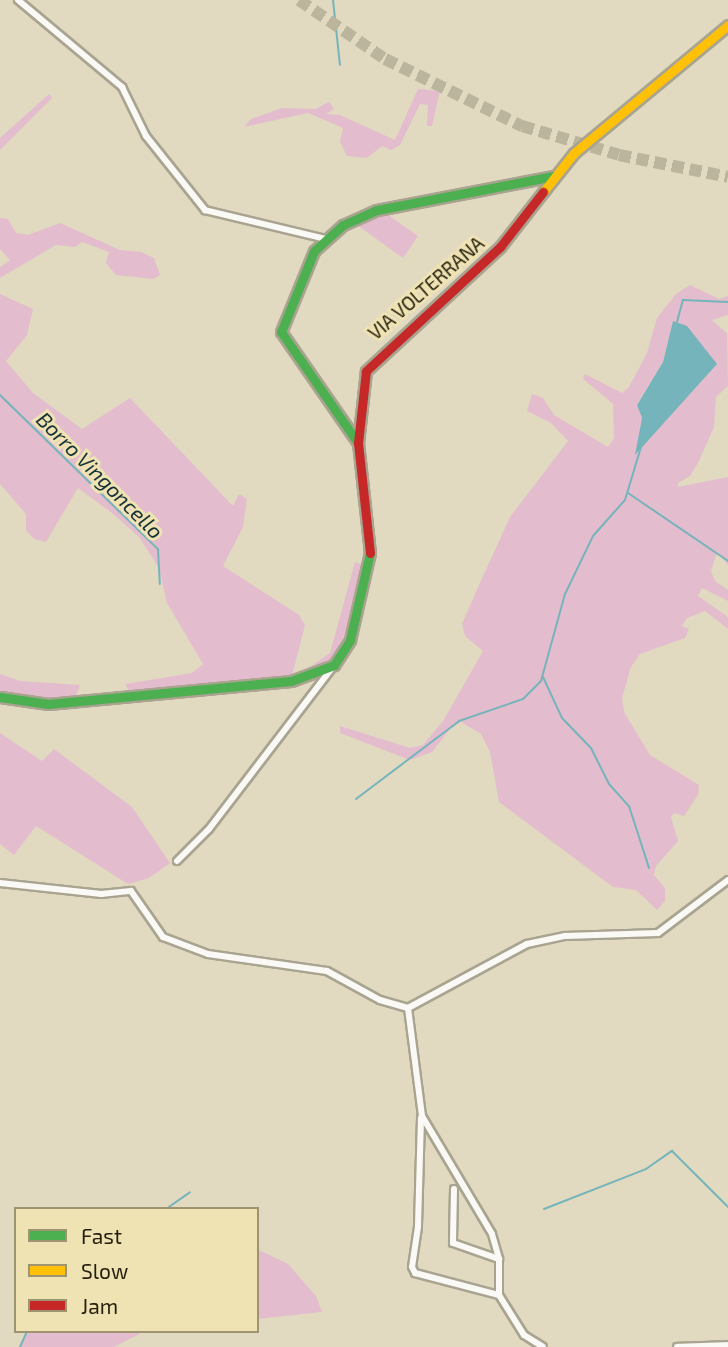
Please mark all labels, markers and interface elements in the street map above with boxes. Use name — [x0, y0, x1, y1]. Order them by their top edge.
street label: VIA VOLTERRANA — [363, 231, 489, 345]
water label: Borro Vingoncello — [31, 406, 169, 544]
legend — [14, 1207, 259, 1333]
text: Fast — [81, 1223, 122, 1248]
text: Slow — [81, 1258, 128, 1283]
text: Jam — [81, 1293, 118, 1318]

